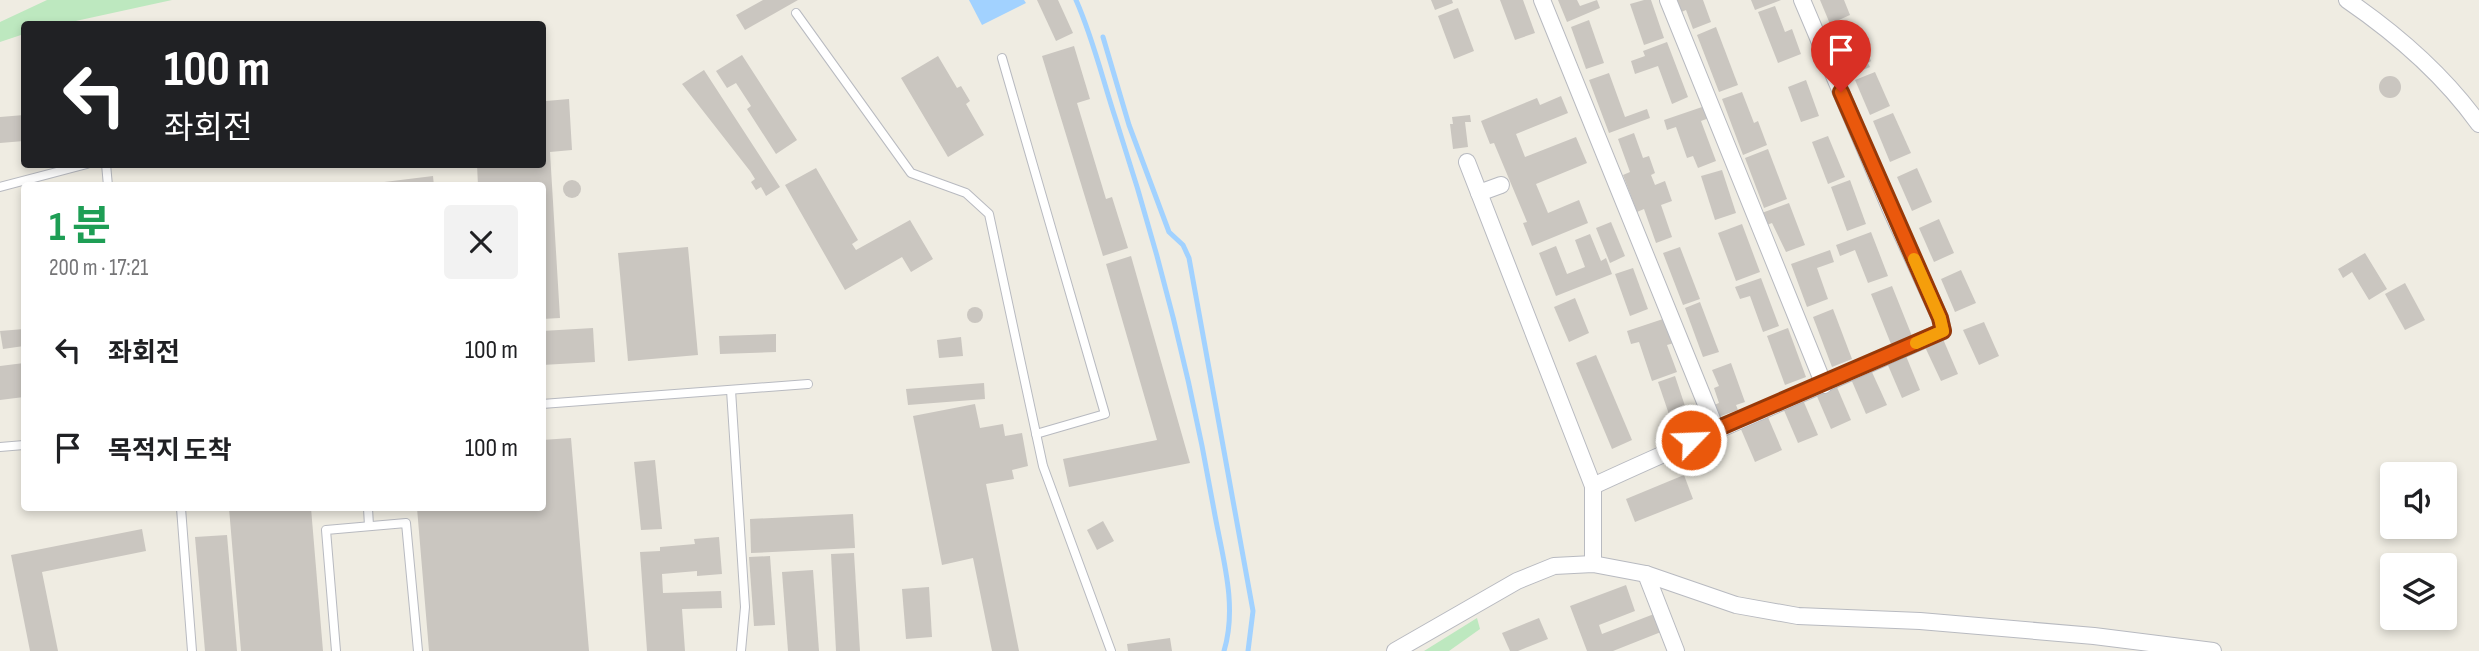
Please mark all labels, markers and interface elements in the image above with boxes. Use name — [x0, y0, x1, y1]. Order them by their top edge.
pin — [1811, 20, 1871, 92]
icon: arrive — [1822, 31, 1860, 69]
text: 100 m — [164, 41, 270, 100]
icon: left — [49, 49, 140, 140]
text: 좌회전 — [164, 109, 252, 148]
text: 1 분 — [49, 202, 111, 253]
button: close — [444, 205, 518, 279]
text: 200 m · 17:21 — [49, 254, 148, 282]
icon: left — [49, 331, 87, 369]
text: 100 m — [465, 335, 518, 366]
text: 좌회전 — [108, 338, 180, 369]
position arrow — [1654, 403, 1728, 477]
icon: arrive — [49, 429, 87, 467]
text: 100 m — [465, 433, 518, 464]
text: 목적지 도착 — [108, 436, 232, 467]
map controls — [2380, 462, 2457, 630]
button: sound — [2380, 462, 2457, 539]
button: layers — [2380, 553, 2457, 630]

